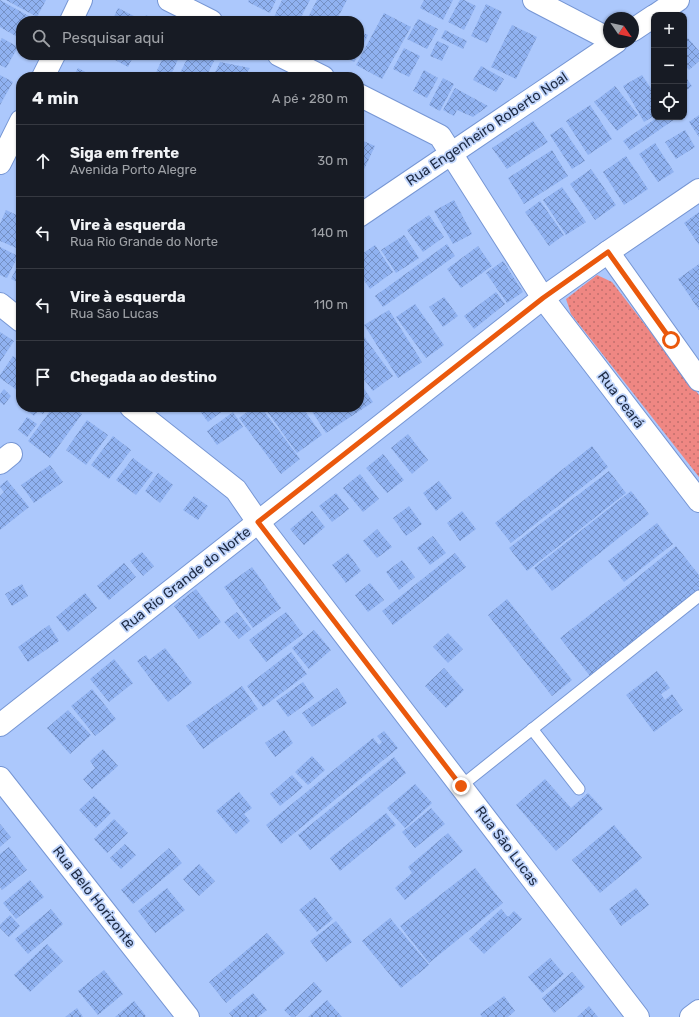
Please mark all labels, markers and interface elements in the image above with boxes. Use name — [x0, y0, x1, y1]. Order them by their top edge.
north arrow — [603, 12, 639, 48]
map controls — [651, 12, 687, 120]
button: + — [651, 12, 687, 48]
search box — [16, 16, 364, 60]
icon: search — [30, 27, 52, 49]
text: Pesquisar aqui — [62, 29, 164, 47]
button: − — [651, 48, 687, 84]
street label: Rua Engenheiro Roberto Noal — [403, 68, 571, 190]
button: locate — [651, 84, 687, 120]
text: 4 min — [32, 88, 79, 108]
text: A pé · 280 m — [272, 91, 348, 106]
text: Siga em frente — [70, 144, 179, 162]
icon: ahead — [32, 150, 54, 172]
text: 30 m — [317, 153, 348, 168]
text: Avenida Porto Alegre — [70, 162, 197, 177]
text: Vire à esquerda — [70, 216, 186, 234]
icon: left — [32, 222, 54, 244]
text: 140 m — [311, 225, 348, 240]
text: Rua Rio Grande do Norte — [70, 234, 218, 249]
text: Vire à esquerda — [70, 288, 186, 306]
icon: left — [32, 294, 54, 316]
text: 110 m — [314, 297, 348, 312]
text: Rua São Lucas — [70, 306, 159, 321]
route start — [662, 331, 680, 349]
icon: arrive — [32, 366, 54, 388]
text: Chegada ao destino — [70, 368, 217, 386]
street label: Rua Ceará — [594, 368, 648, 432]
street label: Rua Rio Grande do Norte — [118, 523, 254, 635]
route end — [452, 777, 470, 795]
street label: Rua São Lucas — [472, 803, 542, 889]
street label: Rua Belo Horizonte — [49, 843, 139, 951]

